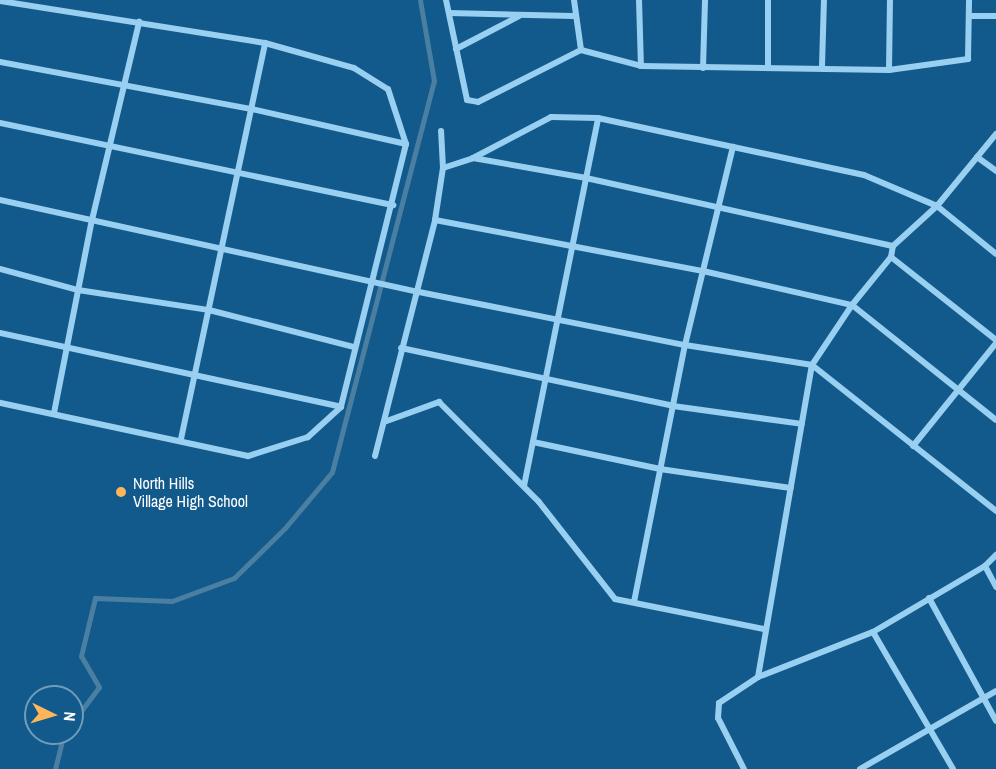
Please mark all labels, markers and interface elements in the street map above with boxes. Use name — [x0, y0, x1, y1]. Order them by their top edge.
place label: North Hills Village High School — [133, 473, 248, 511]
marker: North Hills Village High School — [114, 485, 128, 499]
north arrow — [24, 685, 84, 745]
text: N — [59, 711, 81, 722]

